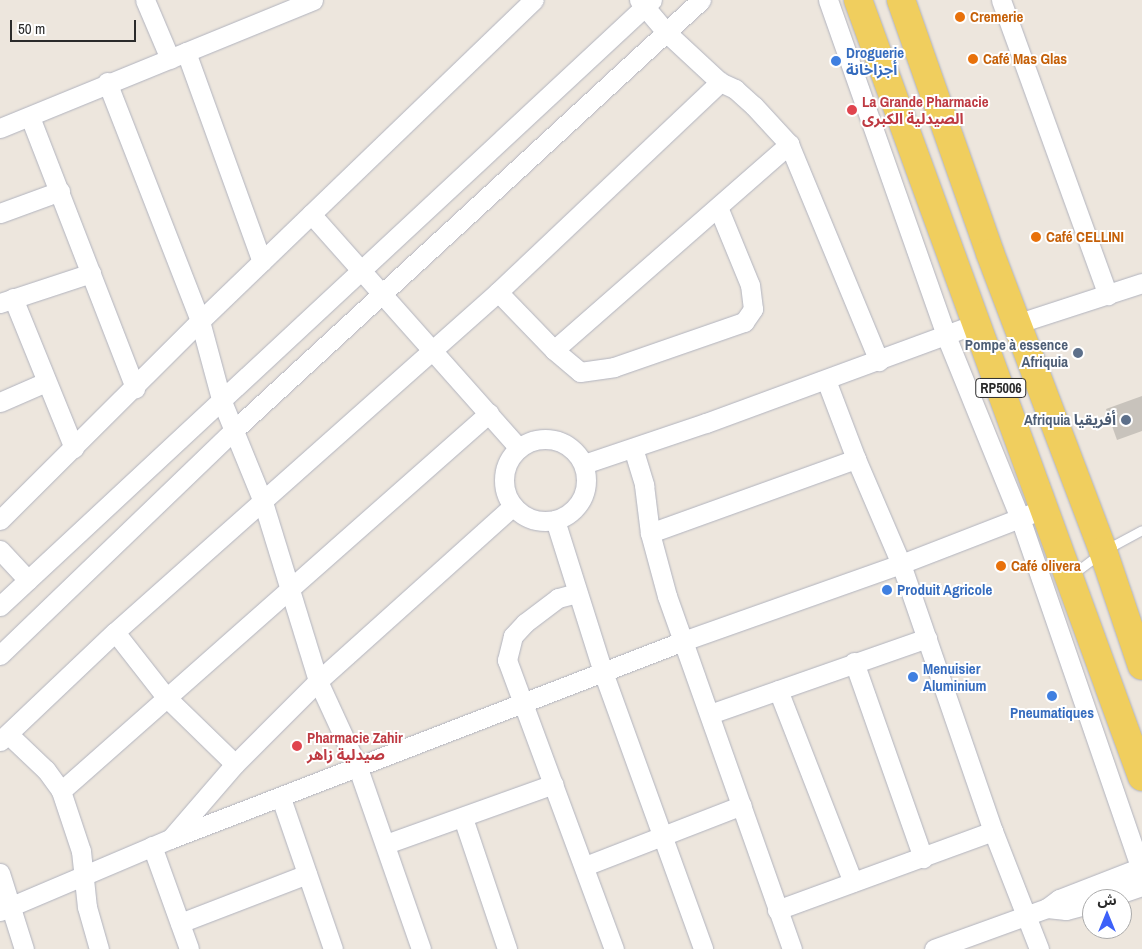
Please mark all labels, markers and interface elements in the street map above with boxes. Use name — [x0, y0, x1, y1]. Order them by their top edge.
place label: Cremerie — [970, 8, 1023, 26]
scale bar — [12, 10, 139, 42]
marker: Cremerie — [954, 11, 966, 23]
text: 50 m — [18, 18, 45, 39]
place label: Droguerie أجزاخانة — [846, 43, 904, 78]
place label: Café Mas Glas — [983, 50, 1067, 68]
marker: Café Mas Glas — [967, 53, 979, 65]
marker: Droguerie أجزاخانة — [830, 55, 842, 67]
place label: La Grande Pharmacie الصيدلية الكبرى — [862, 92, 988, 127]
marker: La Grande Pharmacie الصيدلية الكبرى — [846, 104, 858, 116]
place label: Café CELLINI — [1046, 228, 1124, 246]
marker: Café CELLINI — [1030, 231, 1042, 243]
place label: Pompe à essence Afriquia — [965, 335, 1068, 370]
marker: Pompe à essence Afriquia — [1072, 347, 1084, 359]
road number: RP5006 — [975, 376, 1027, 399]
place label: Afriquia أفريقيا — [1024, 411, 1116, 429]
marker: Afriquia أفريقيا — [1120, 414, 1132, 426]
place label: Café olivera — [1011, 557, 1081, 575]
marker: Café olivera — [995, 560, 1007, 572]
place label: Produit Agricole — [897, 581, 993, 599]
marker: Produit Agricole — [881, 584, 893, 596]
place label: Menuisier Aluminium — [923, 659, 987, 694]
marker: Menuisier Aluminium — [907, 671, 919, 683]
marker: Pneumatiques — [1046, 690, 1058, 702]
place label: Pneumatiques — [1010, 704, 1094, 722]
place label: Pharmacie Zahir صيدلية زاهر — [307, 728, 403, 763]
marker: Pharmacie Zahir صيدلية زاهر — [291, 740, 303, 752]
north arrow — [1082, 889, 1132, 939]
text: ش — [1097, 891, 1117, 909]

